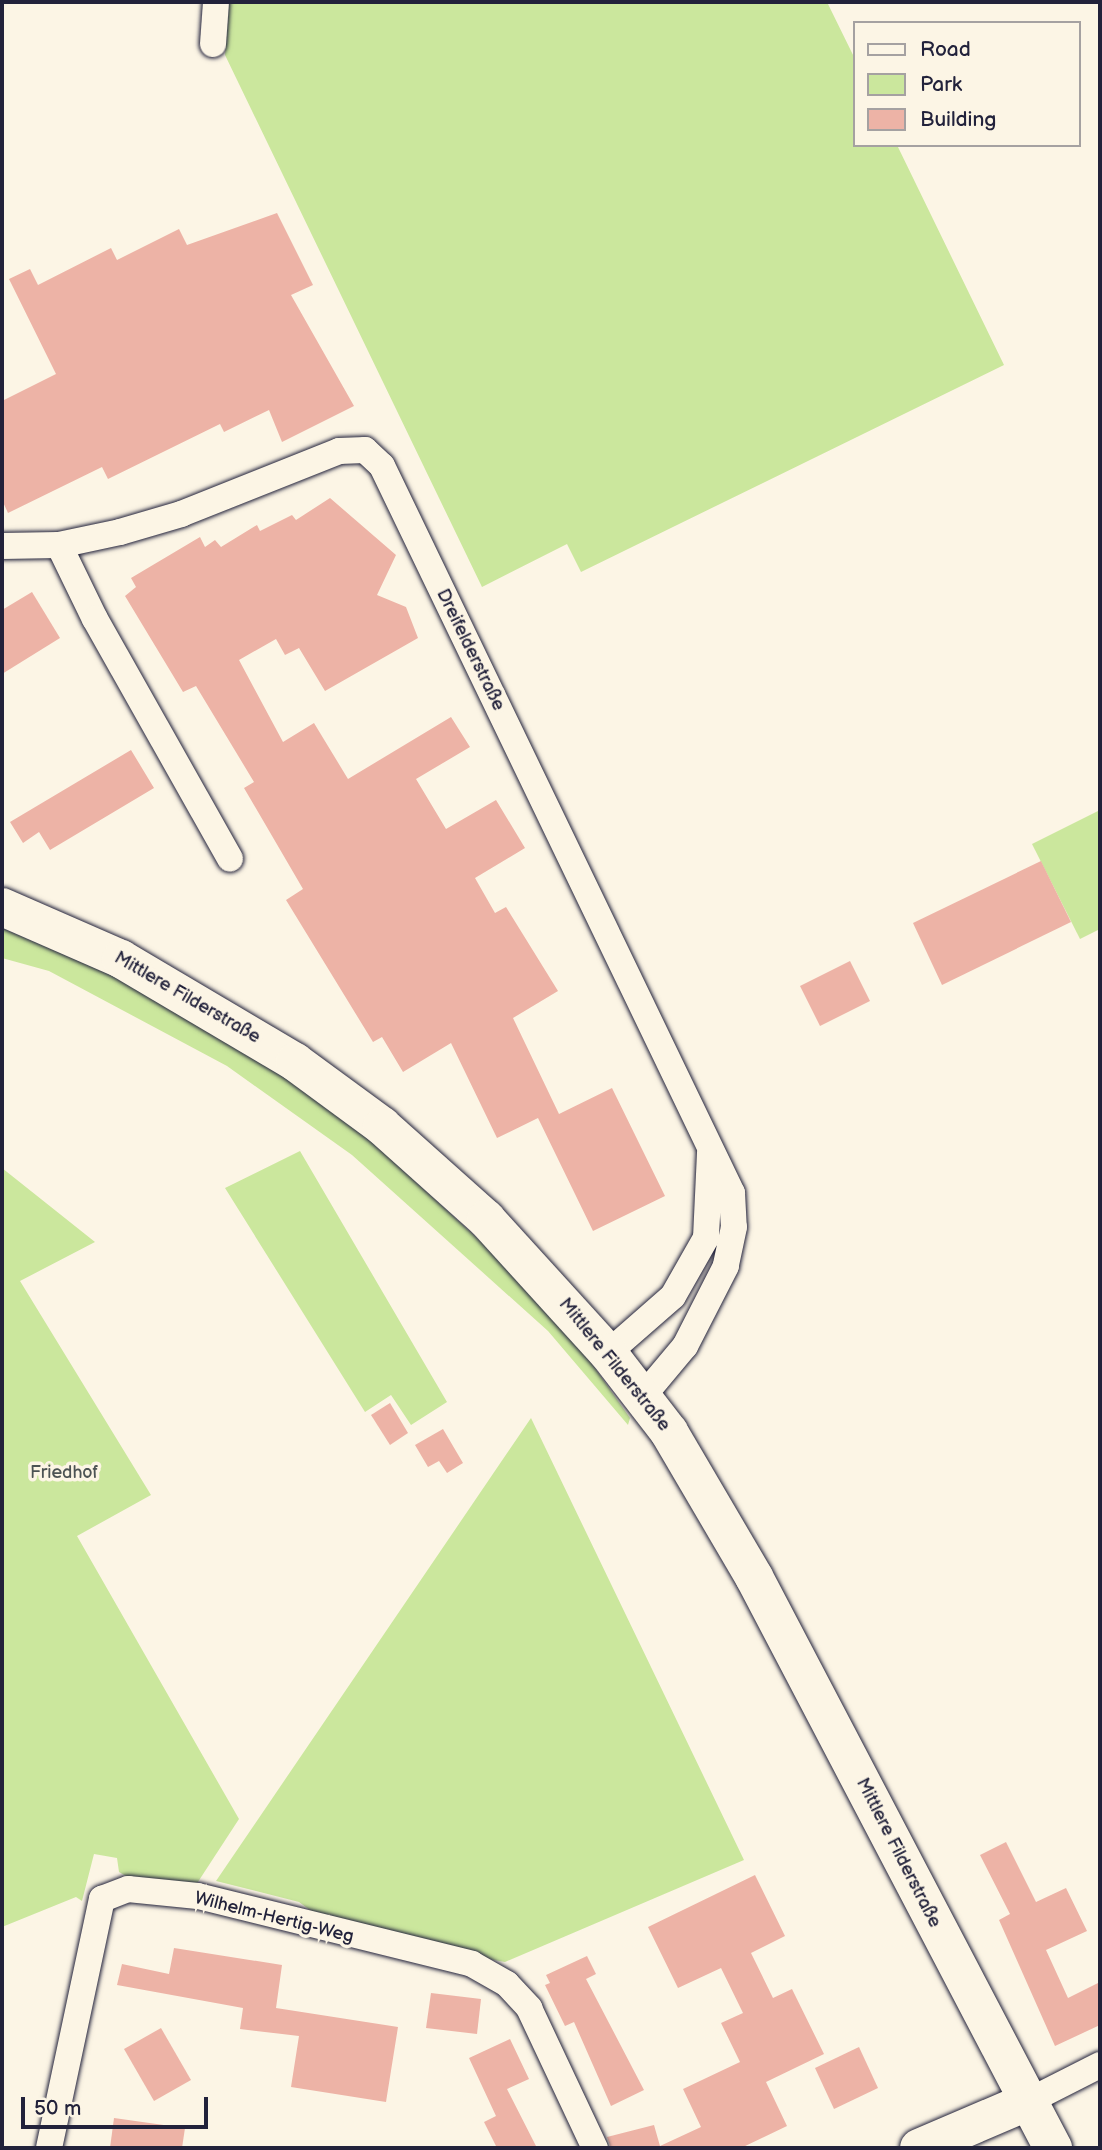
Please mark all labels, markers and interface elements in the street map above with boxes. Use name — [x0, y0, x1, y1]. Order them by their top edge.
legend — [853, 21, 1081, 147]
text: Road — [920, 37, 971, 62]
text: Park — [920, 72, 962, 97]
text: Building — [920, 107, 996, 132]
street label: Dreifelderstraße — [431, 586, 509, 714]
street label: Mittlere Filderstraße — [110, 947, 264, 1049]
street label: Mittlere Filderstraße — [554, 1294, 674, 1436]
park label: Friedhof — [30, 1462, 98, 1484]
street label: Mittlere Filderstraße — [851, 1775, 945, 1931]
street label: Wilhelm-Hertig-Weg — [192, 1888, 356, 1948]
scale bar — [24, 2084, 212, 2128]
text: 50 m — [34, 2096, 81, 2121]

